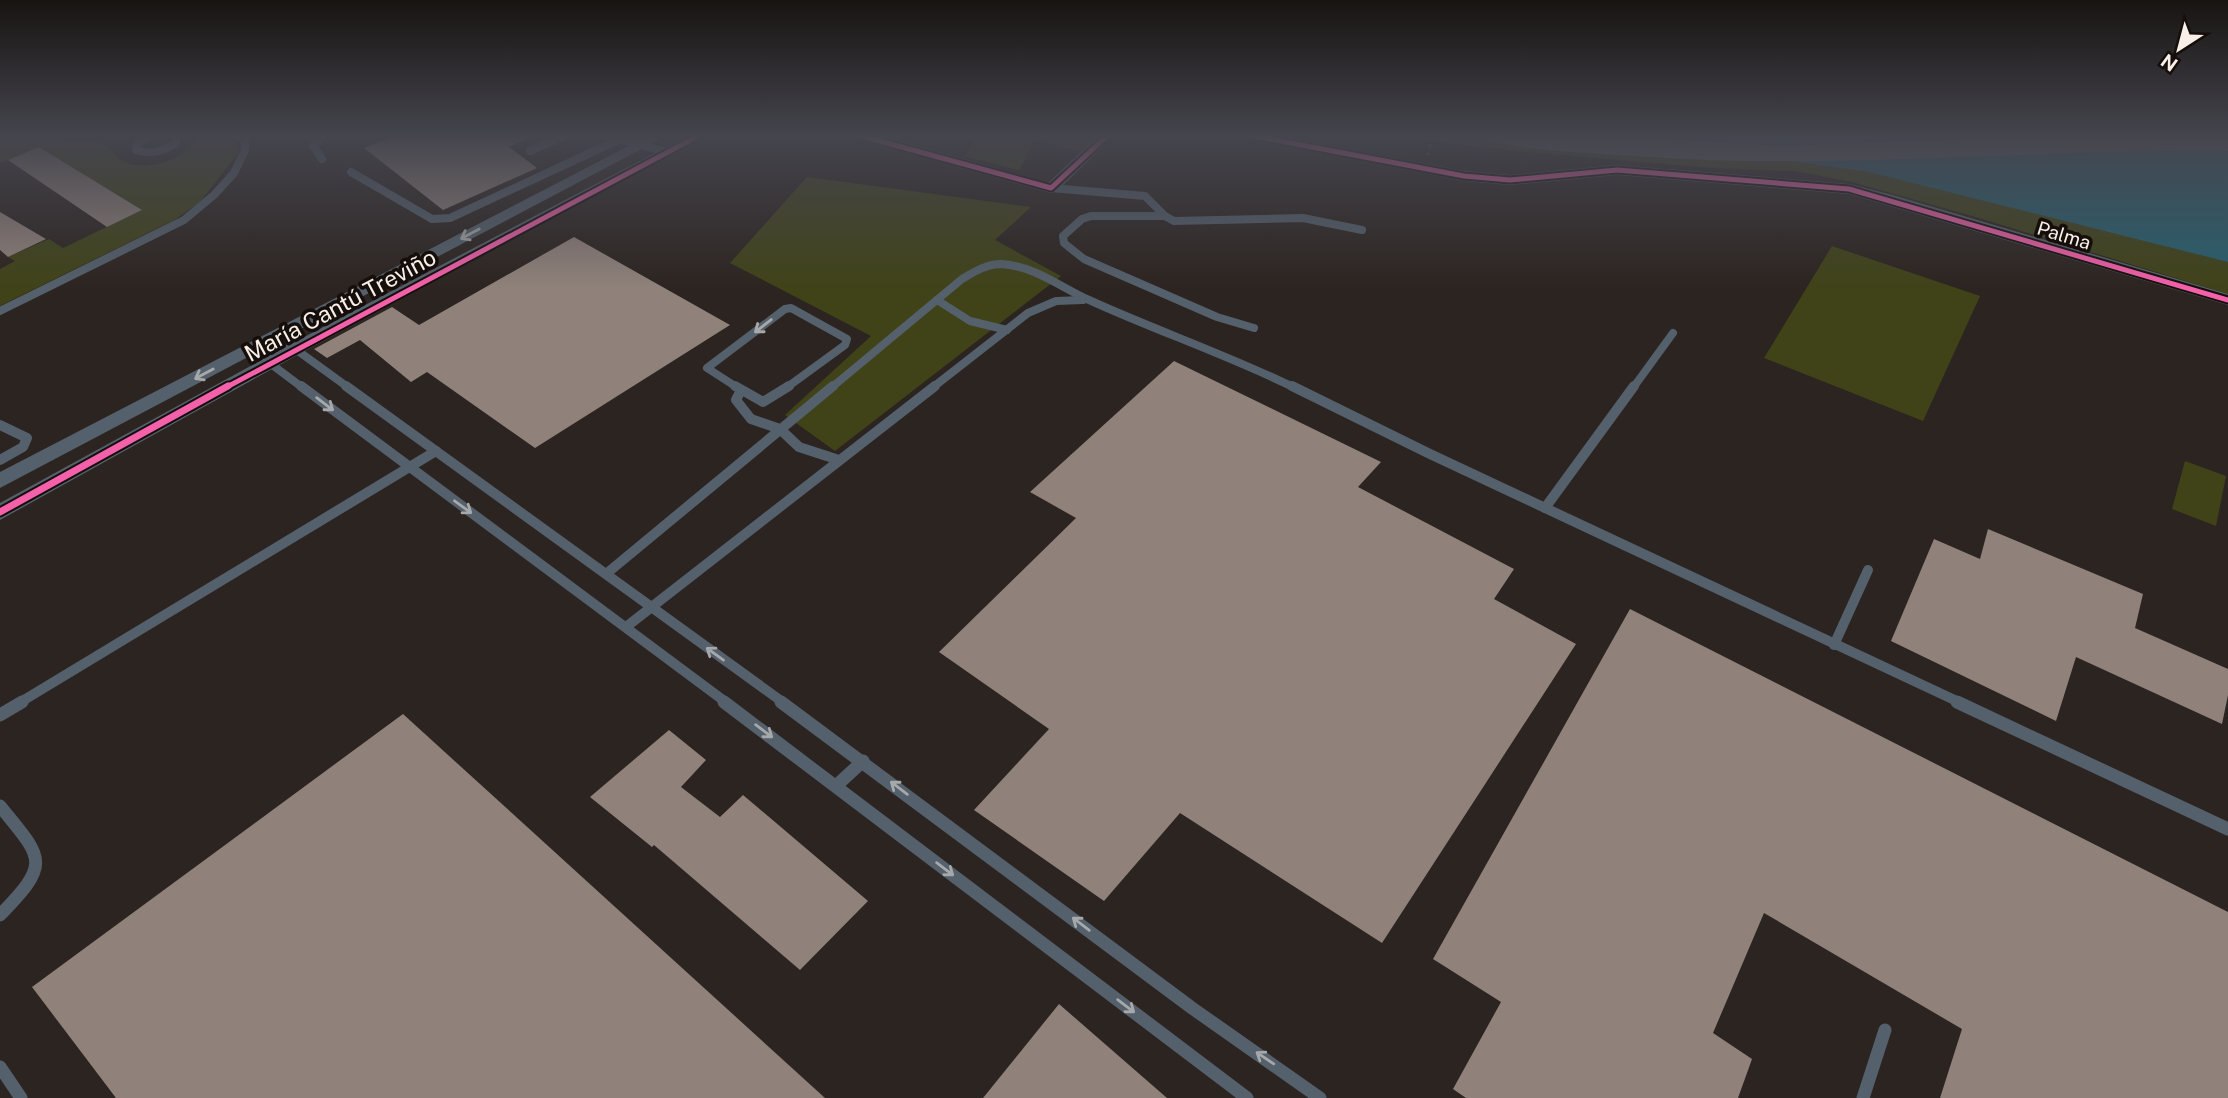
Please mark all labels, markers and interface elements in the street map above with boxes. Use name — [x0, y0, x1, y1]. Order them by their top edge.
north arrow — [2144, 14, 2214, 84]
text: N — [2157, 49, 2181, 76]
street label: Palma — [2034, 216, 2094, 254]
one-way arrow — [460, 228, 481, 241]
street label: María Cantú Treviño — [240, 243, 440, 367]
one-way arrow — [754, 318, 773, 333]
one-way arrow — [194, 367, 214, 381]
one-way arrow — [315, 397, 333, 412]
one-way arrow — [454, 500, 472, 515]
one-way arrow — [707, 646, 725, 661]
one-way arrow — [754, 724, 772, 739]
one-way arrow — [890, 781, 909, 795]
one-way arrow — [935, 861, 954, 876]
one-way arrow — [1072, 917, 1091, 932]
one-way arrow — [1117, 998, 1136, 1013]
one-way arrow — [1256, 1051, 1275, 1065]

